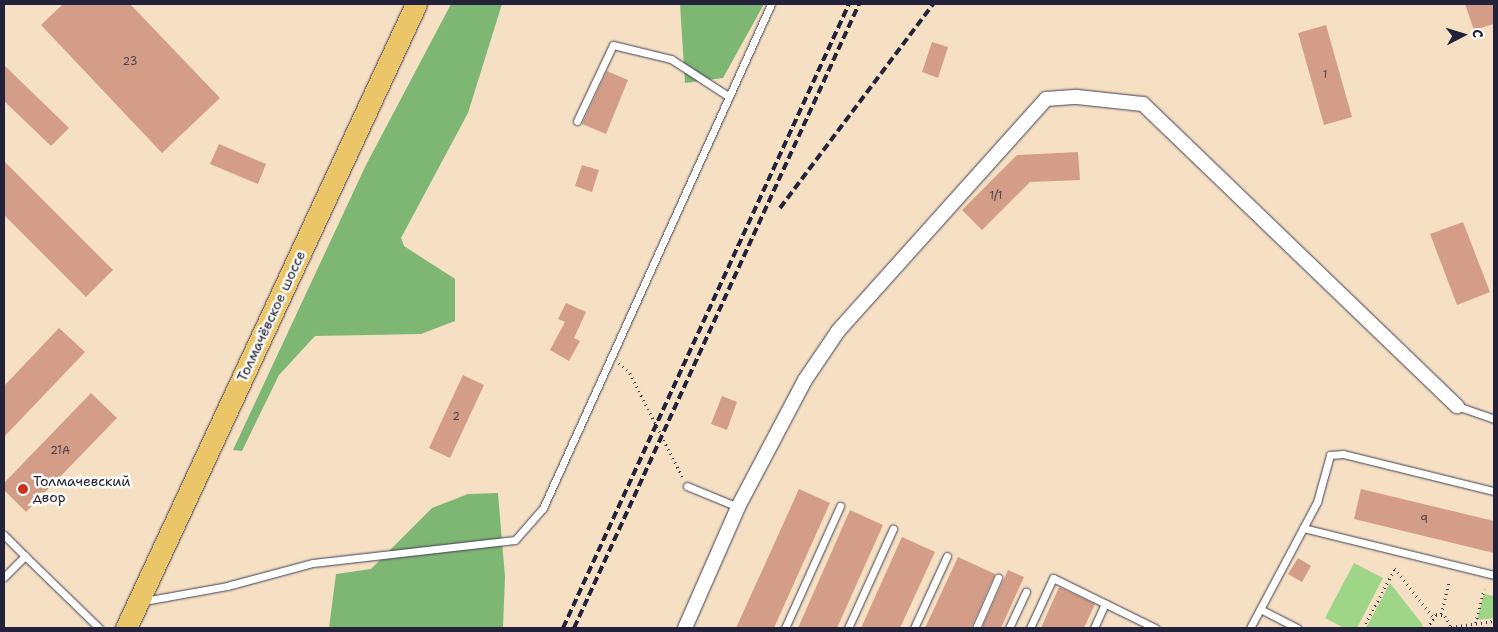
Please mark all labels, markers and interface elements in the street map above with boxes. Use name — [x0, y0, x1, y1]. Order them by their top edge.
north arrow — [1438, 10, 1488, 60]
text: С — [1469, 29, 1487, 39]
house number: 23 — [123, 55, 137, 69]
house number: 1 — [1323, 68, 1327, 82]
house number: 1/1 — [990, 189, 1002, 203]
street label: Толмачёвское шоссе — [233, 248, 309, 384]
house number: 2 — [452, 410, 460, 424]
house number: 21А — [50, 444, 70, 458]
place label: Толмачевский двор — [33, 473, 130, 506]
marker: Толмачевский двор — [17, 483, 29, 495]
house number: 9 — [1420, 513, 1428, 527]

